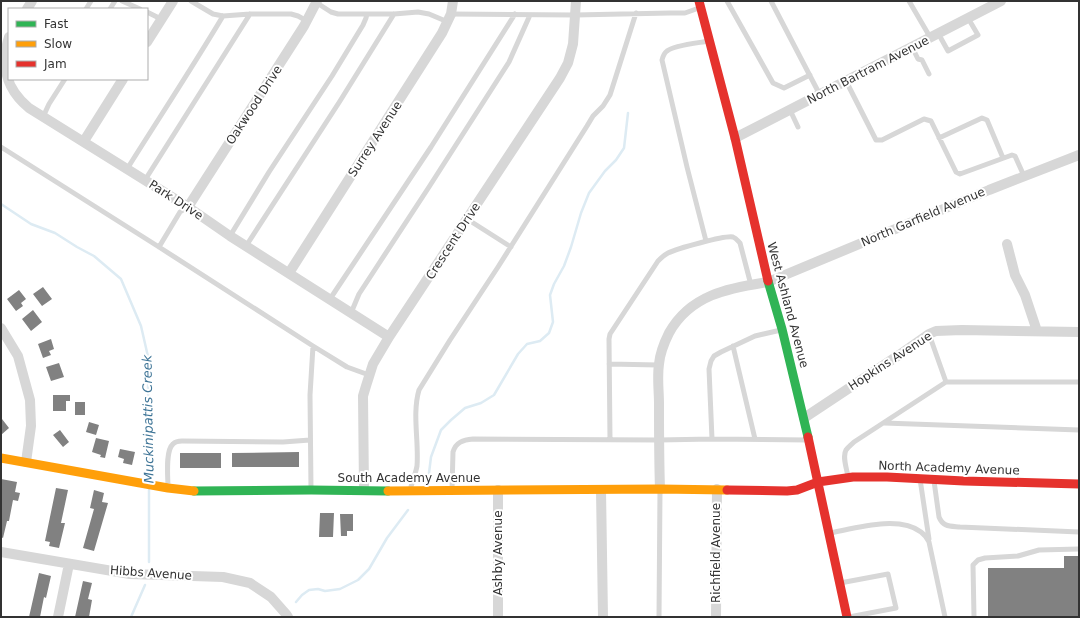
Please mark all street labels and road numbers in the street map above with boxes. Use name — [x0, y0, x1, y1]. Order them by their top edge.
street label: North Bartram Avenue — [805, 33, 931, 107]
street label: Oakwood Drive — [223, 63, 285, 147]
street label: Surrey Avenue — [345, 98, 405, 180]
street label: Park Drive — [146, 177, 206, 223]
street label: North Garfield Avenue — [859, 185, 987, 249]
street label: Crescent Drive — [423, 200, 483, 282]
street label: West Ashland Avenue — [764, 241, 812, 369]
street label: Hopkins Avenue — [846, 329, 934, 393]
street label: North Academy Avenue — [878, 459, 1020, 477]
street label: South Academy Avenue — [338, 471, 480, 485]
street label: Richfield Avenue — [709, 503, 723, 603]
street label: Ashby Avenue — [491, 510, 505, 596]
street label: Hibbs Avenue — [109, 563, 193, 583]

